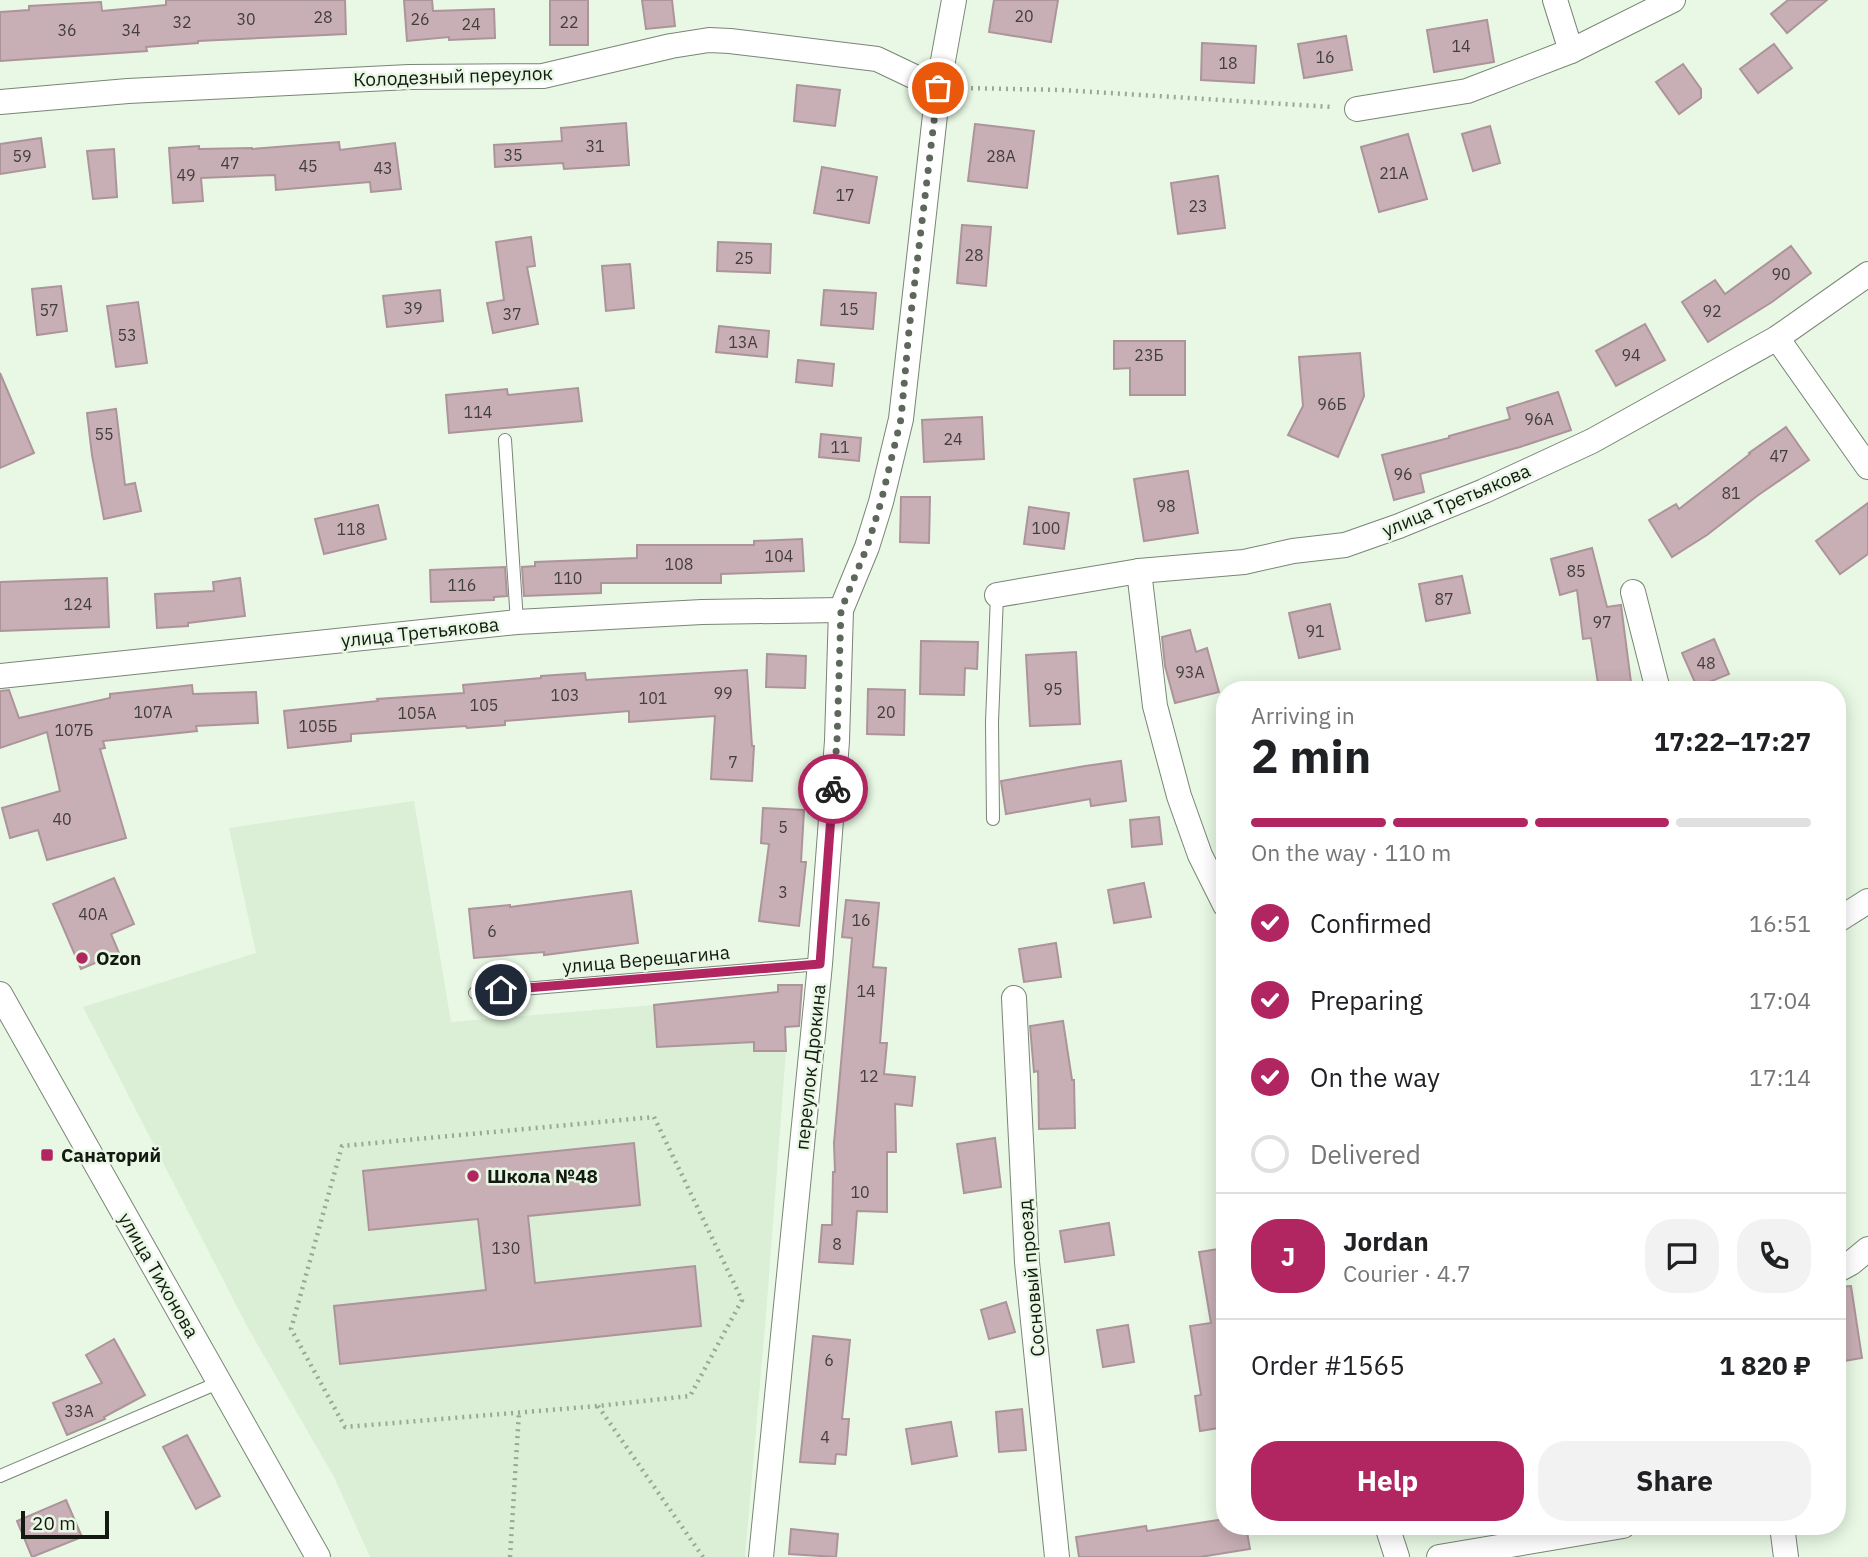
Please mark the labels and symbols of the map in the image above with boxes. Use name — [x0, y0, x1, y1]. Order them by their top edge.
house number: 20 — [1014, 6, 1034, 26]
house number: 28 — [313, 7, 333, 27]
house number: 30 — [236, 9, 256, 29]
house number: 26 — [410, 9, 430, 29]
house number: 32 — [172, 12, 192, 32]
house number: 22 — [559, 12, 579, 32]
house number: 24 — [461, 14, 481, 34]
house number: 36 — [57, 20, 77, 40]
house number: 34 — [121, 20, 141, 40]
house number: 14 — [1451, 36, 1471, 56]
house number: 16 — [1315, 47, 1335, 67]
house number: 18 — [1218, 53, 1238, 73]
pin — [908, 58, 968, 118]
street label: Колодезный переулок — [353, 61, 553, 91]
house number: 31 — [585, 136, 605, 156]
house number: 35 — [503, 145, 523, 165]
house number: 59 — [12, 146, 32, 166]
house number: 28А — [986, 146, 1016, 166]
house number: 47 — [220, 153, 240, 173]
house number: 45 — [298, 156, 318, 176]
house number: 43 — [373, 158, 393, 178]
house number: 21А — [1379, 163, 1409, 183]
house number: 49 — [176, 165, 196, 185]
house number: 17 — [835, 185, 855, 205]
house number: 23 — [1188, 196, 1208, 216]
house number: 28 — [964, 245, 984, 265]
house number: 25 — [734, 248, 754, 268]
house number: 90 — [1771, 264, 1791, 284]
house number: 39 — [403, 298, 423, 318]
house number: 15 — [839, 299, 859, 319]
house number: 57 — [39, 300, 59, 320]
house number: 92 — [1702, 301, 1722, 321]
house number: 37 — [502, 304, 522, 324]
house number: 53 — [117, 325, 137, 345]
house number: 13А — [728, 332, 758, 352]
house number: 23Б — [1134, 345, 1164, 365]
house number: 94 — [1621, 345, 1641, 365]
house number: 96Б — [1317, 394, 1347, 414]
house number: 114 — [464, 402, 492, 422]
house number: 96А — [1524, 409, 1554, 429]
house number: 55 — [94, 424, 114, 444]
house number: 24 — [943, 429, 963, 449]
house number: 11 — [830, 437, 850, 457]
house number: 47 — [1769, 446, 1789, 466]
street label: улица Третьякова — [1378, 458, 1534, 542]
house number: 96 — [1393, 464, 1413, 484]
house number: 81 — [1721, 483, 1741, 503]
house number: 98 — [1156, 496, 1176, 516]
house number: 100 — [1032, 518, 1060, 538]
house number: 118 — [337, 519, 365, 539]
house number: 104 — [765, 546, 793, 566]
house number: 108 — [665, 554, 693, 574]
house number: 85 — [1566, 561, 1586, 581]
house number: 110 — [554, 568, 582, 588]
house number: 116 — [448, 575, 476, 595]
house number: 87 — [1434, 589, 1454, 609]
house number: 124 — [64, 594, 92, 614]
street label: улица Третьякова — [340, 612, 500, 652]
house number: 97 — [1592, 612, 1612, 632]
house number: 91 — [1305, 621, 1325, 641]
house number: 48 — [1696, 653, 1716, 673]
house number: 93А — [1175, 662, 1205, 682]
house number: 95 — [1043, 679, 1063, 699]
house number: 99 — [713, 683, 733, 703]
house number: 103 — [551, 685, 579, 705]
house number: 101 — [639, 688, 667, 708]
house number: 105 — [470, 695, 498, 715]
house number: 107А — [133, 702, 173, 722]
house number: 20 — [876, 702, 896, 722]
house number: 105А — [397, 703, 437, 723]
house number: 105Б — [299, 716, 337, 736]
house number: 107Б — [55, 720, 93, 740]
house number: 7 — [728, 752, 738, 772]
courier — [798, 754, 868, 824]
house number: 40 — [52, 809, 72, 829]
house number: 5 — [778, 817, 788, 837]
house number: 3 — [778, 882, 788, 902]
house number: 40А — [78, 904, 108, 924]
house number: 16 — [851, 910, 871, 930]
house number: 6 — [487, 921, 497, 941]
street label: улица Верещагина — [561, 940, 731, 978]
place label: Ozon — [96, 946, 141, 970]
marker: Ozon — [74, 950, 90, 966]
pin — [471, 960, 531, 1020]
house number: 14 — [856, 981, 876, 1001]
street label: переулок Дрокина — [789, 983, 831, 1151]
house number: 12 — [859, 1066, 879, 1086]
place label: Санаторий — [61, 1143, 161, 1167]
marker: Санаторий — [39, 1147, 55, 1163]
place label: Школа №48 — [487, 1164, 598, 1188]
marker: Школа №48 — [465, 1168, 481, 1184]
house number: 10 — [850, 1182, 870, 1202]
street label: Сосновый проезд — [1012, 1198, 1050, 1358]
street label: улица Тихонова — [113, 1208, 205, 1342]
house number: 8 — [832, 1234, 842, 1254]
house number: 130 — [492, 1238, 520, 1258]
house number: 6 — [824, 1350, 834, 1370]
house number: 33А — [64, 1401, 94, 1421]
house number: 4 — [820, 1427, 830, 1447]
scale bar — [21, 1508, 108, 1540]

